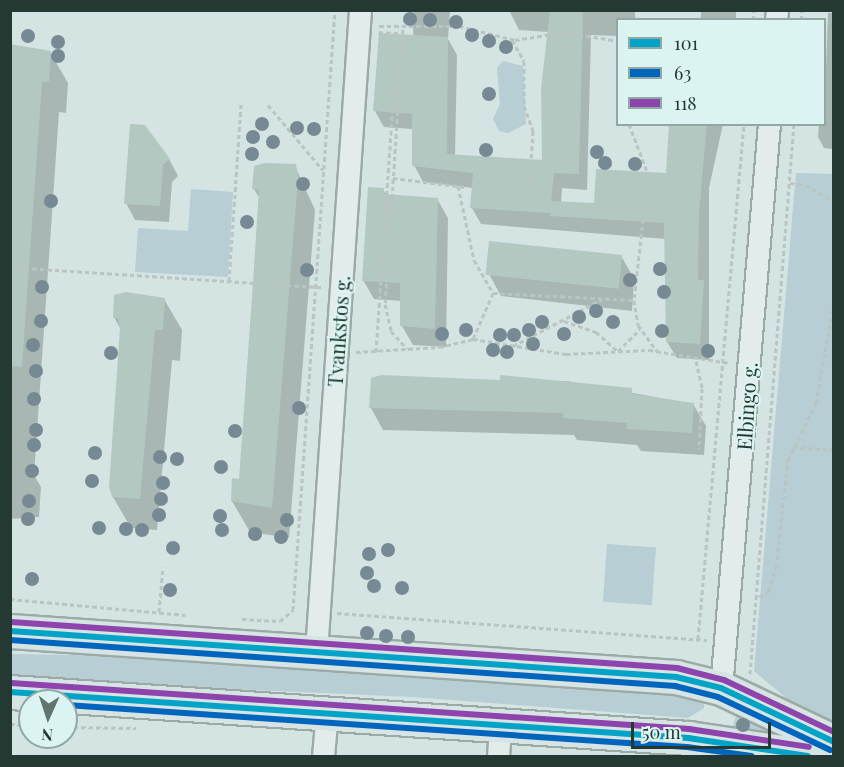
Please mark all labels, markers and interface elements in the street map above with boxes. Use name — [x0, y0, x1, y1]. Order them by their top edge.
legend — [616, 18, 826, 126]
text: 101 — [674, 31, 698, 55]
text: 63 — [674, 61, 691, 85]
text: 118 — [674, 91, 697, 115]
street label: Tvankstos g. — [322, 275, 354, 387]
street label: Elbingo g. — [731, 361, 761, 451]
north arrow — [18, 689, 78, 749]
scale bar — [634, 710, 774, 748]
text: 50 m — [642, 720, 681, 744]
text: N — [41, 725, 53, 746]

